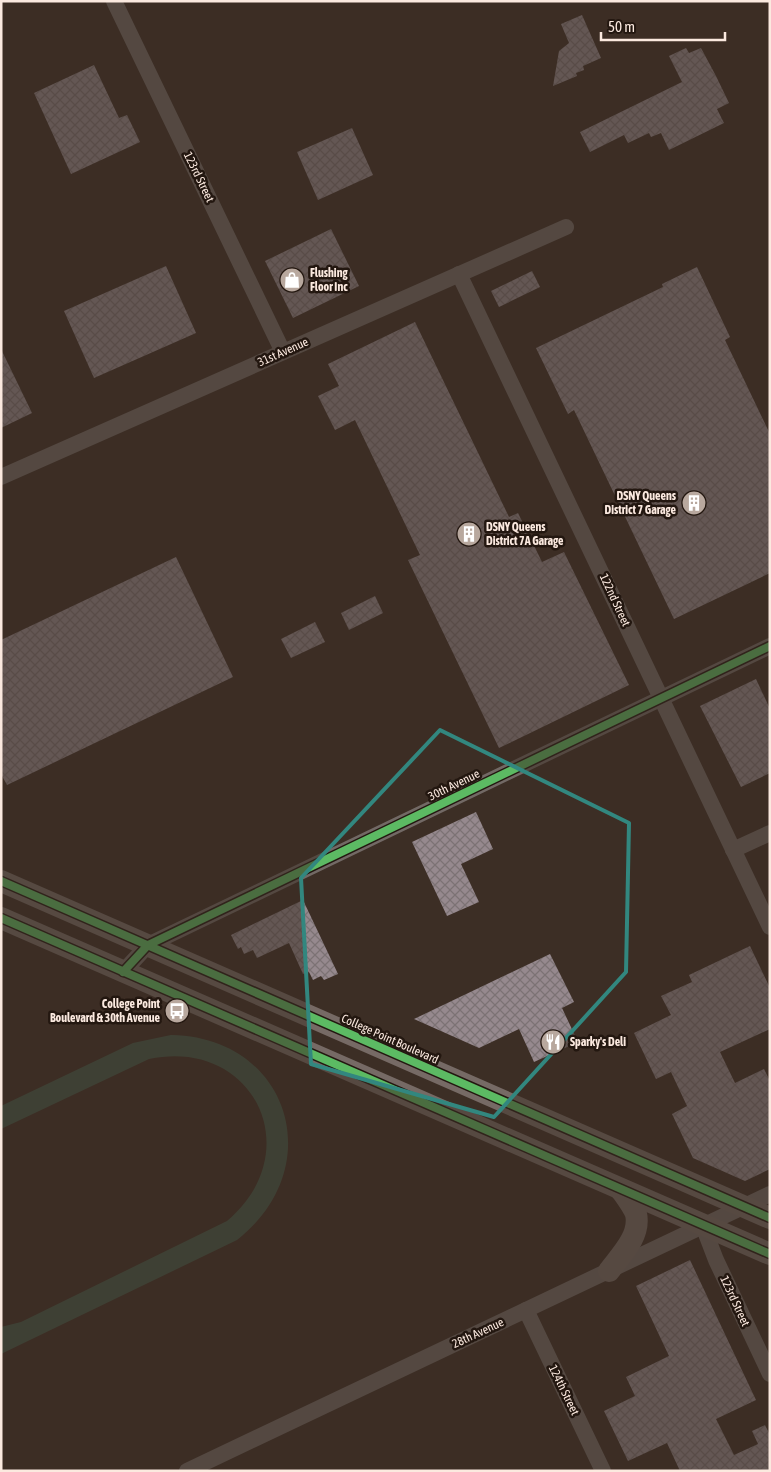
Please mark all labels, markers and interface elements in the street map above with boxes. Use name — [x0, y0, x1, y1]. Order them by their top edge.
scale bar — [601, 10, 725, 42]
text: 50 m — [608, 18, 635, 35]
street label: 123rd Street — [181, 150, 217, 205]
place label: Flushing Floor Inc — [310, 266, 348, 294]
shop icon: Flushing Floor Inc — [279, 267, 305, 293]
street label: 31st Avenue — [256, 335, 310, 369]
place label: DSNY Queens District 7 Garage — [605, 489, 677, 517]
building icon: DSNY Queens District 7 Garage — [681, 490, 707, 516]
place label: DSNY Queens District 7A Garage — [486, 520, 564, 548]
building icon: DSNY Queens District 7A Garage — [456, 521, 482, 547]
street label: 122nd Street — [597, 571, 633, 629]
street label: 30th Avenue — [426, 767, 482, 803]
place label: College Point Boulevard & 30th Avenue — [50, 997, 161, 1025]
bus stop icon: College Point Boulevard & 30th Avenue — [164, 998, 190, 1024]
street label: College Point Boulevard — [339, 1011, 441, 1067]
restaurant icon: Sparky's Deli — [540, 1029, 566, 1055]
place label: Sparky's Deli — [570, 1035, 626, 1049]
street label: 123rd Street — [717, 1274, 753, 1329]
street label: 28th Avenue — [450, 1315, 506, 1351]
street label: 124th Street — [546, 1363, 582, 1418]

